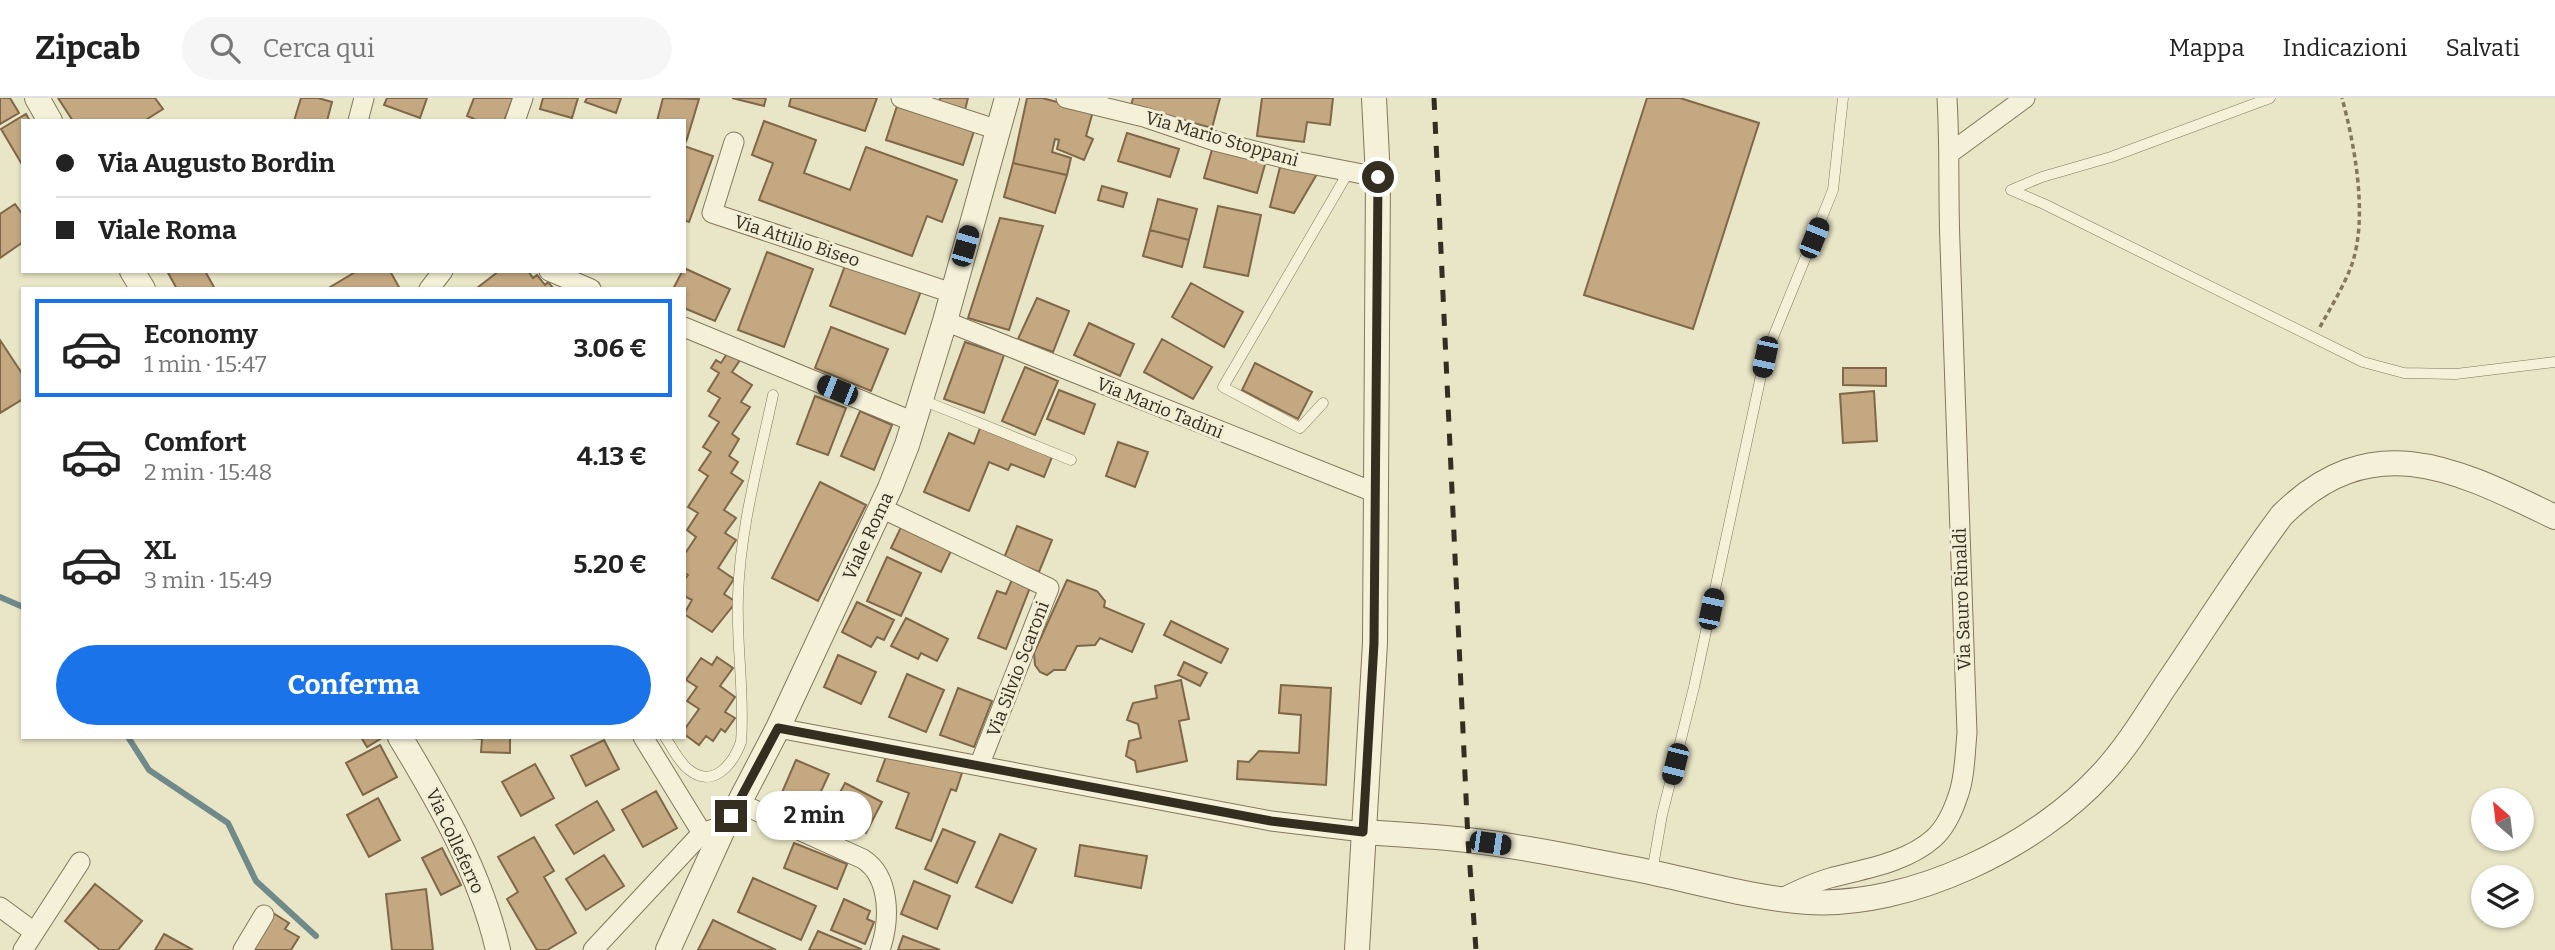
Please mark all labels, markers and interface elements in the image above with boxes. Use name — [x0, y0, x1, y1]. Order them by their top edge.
search box — [182, 17, 672, 80]
text: Zipcab — [35, 28, 140, 68]
icon: search — [206, 29, 244, 67]
text: Cerca qui — [262, 33, 375, 64]
text: Mappa — [2169, 34, 2245, 62]
text: Indicazioni — [2283, 34, 2407, 62]
text: Salvati — [2445, 34, 2520, 62]
street label: Via Mario Stoppani — [1143, 107, 1301, 171]
text: Via Augusto Bordin — [98, 148, 335, 179]
route start — [1362, 161, 1394, 193]
street label: Via Attilio Biseo — [731, 210, 863, 272]
text: Viale Roma — [98, 215, 236, 246]
car — [1797, 215, 1832, 261]
car — [950, 223, 981, 269]
icon: car — [60, 317, 123, 380]
text: Economy — [144, 319, 258, 350]
text: 3.06 € — [573, 333, 647, 364]
car — [1751, 334, 1780, 380]
text: 1 min · 15:47 — [144, 350, 267, 378]
car — [814, 372, 861, 408]
street label: Via Mario Tadini — [1093, 373, 1227, 443]
icon: car — [60, 425, 123, 488]
text: Comfort — [144, 427, 247, 458]
text: 4.13 € — [577, 441, 647, 472]
text: 2 min · 15:48 — [144, 458, 272, 486]
street label: Viale Roma — [838, 489, 898, 583]
street label: Via Sauro Rinaldi — [1949, 527, 1975, 671]
icon: car — [60, 533, 123, 596]
text: XL — [144, 535, 176, 566]
text: 5.20 € — [573, 549, 647, 580]
text: 3 min · 15:49 — [144, 566, 273, 594]
car — [1697, 586, 1726, 632]
street label: Via Silvio Scaroni — [982, 598, 1054, 740]
button: Conferma — [56, 645, 651, 725]
car — [1660, 741, 1691, 787]
street label: Via Colleferro — [421, 785, 489, 897]
north arrow — [2471, 788, 2534, 850]
map controls — [2471, 788, 2534, 928]
callout: 2 min — [756, 792, 871, 840]
route end — [715, 800, 747, 832]
text: 2 min — [783, 801, 845, 829]
car — [1468, 830, 1513, 856]
button: layers — [2471, 865, 2534, 928]

